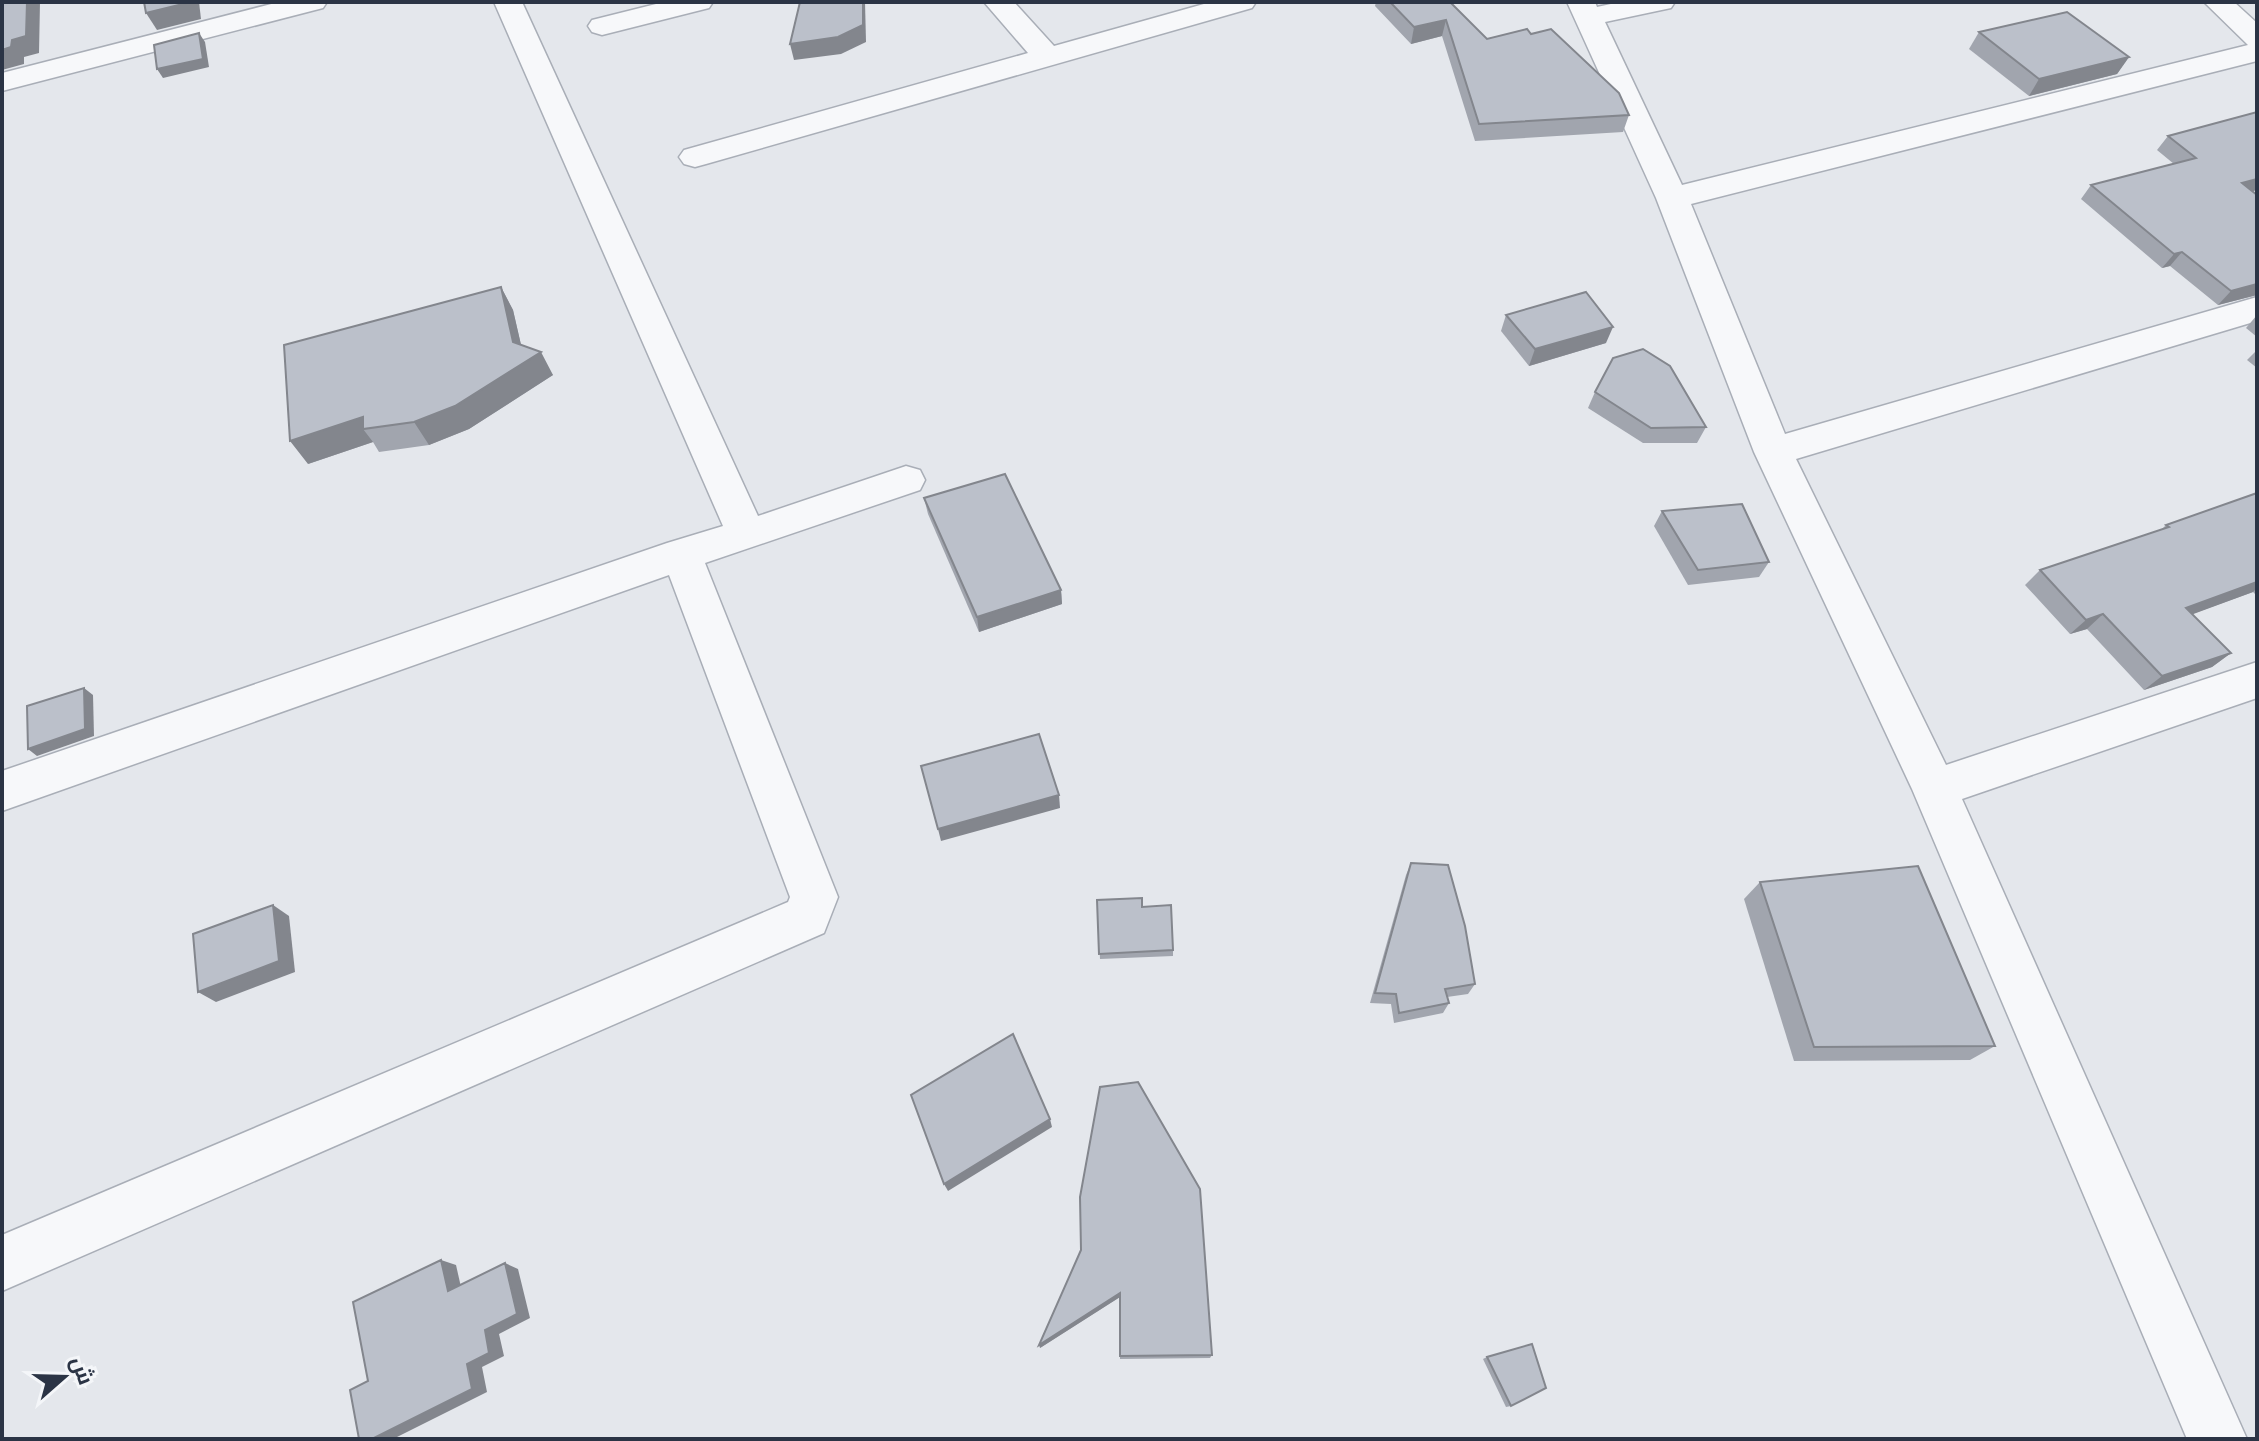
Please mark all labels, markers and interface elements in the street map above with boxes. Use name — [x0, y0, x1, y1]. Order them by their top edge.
north arrow — [24, 1337, 104, 1417]
text: ش — [62, 1351, 104, 1389]

